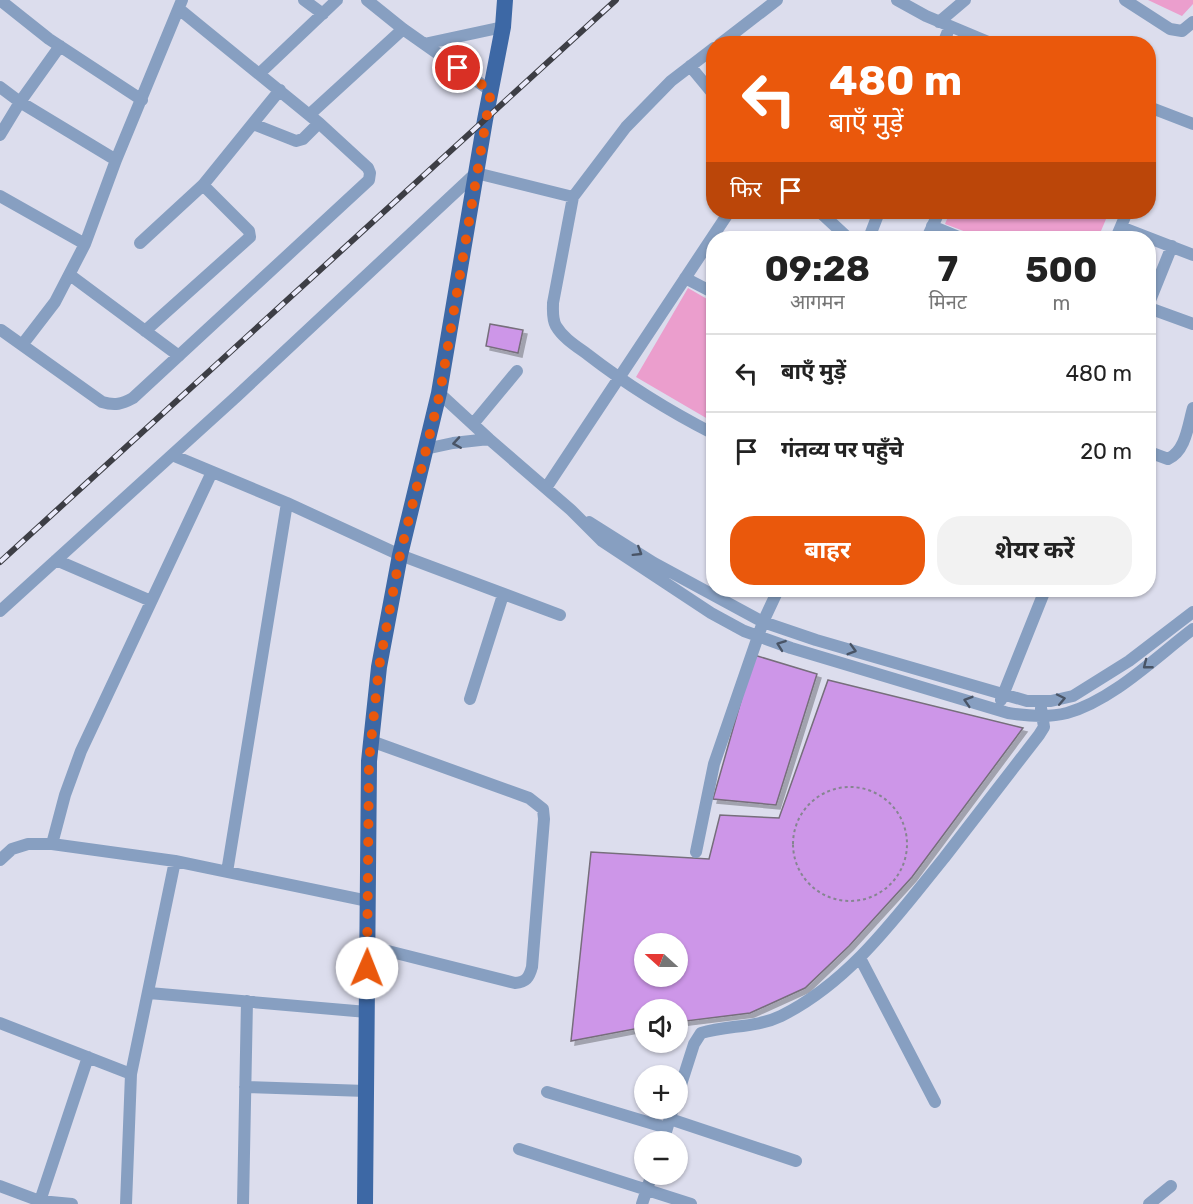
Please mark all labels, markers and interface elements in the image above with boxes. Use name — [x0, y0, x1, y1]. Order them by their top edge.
pin — [432, 42, 483, 93]
icon: arrive — [441, 51, 474, 84]
text: 480 m — [829, 56, 962, 106]
icon: left — [730, 60, 808, 138]
text: बाएँ मुड़ें — [829, 107, 904, 139]
icon: arrive — [774, 174, 807, 207]
text: फिर — [730, 176, 762, 203]
text: 09:28 — [764, 247, 870, 290]
text: 7 — [937, 247, 958, 290]
text: 500 — [1025, 248, 1098, 291]
text: आगमन — [790, 290, 845, 314]
text: मिनट — [929, 290, 967, 314]
text: m — [1053, 291, 1070, 315]
icon: left — [730, 357, 763, 390]
text: बाएँ मुड़ें — [781, 358, 846, 385]
text: 480 m — [1065, 360, 1132, 387]
icon: arrive — [730, 435, 763, 468]
one-way arrow — [452, 436, 461, 448]
text: गंतव्य पर पहुँचे — [781, 436, 903, 463]
text: 20 m — [1080, 438, 1132, 465]
button: बाहर — [730, 516, 925, 585]
button: शेयर करें — [937, 516, 1132, 585]
one-way arrow — [632, 545, 642, 557]
one-way arrow — [776, 639, 787, 652]
one-way arrow — [846, 643, 857, 655]
one-way arrow — [1142, 657, 1153, 668]
one-way arrow — [1055, 693, 1065, 706]
one-way arrow — [963, 696, 974, 708]
north arrow — [634, 933, 688, 987]
map controls — [634, 933, 688, 1185]
position arrow — [335, 936, 399, 1000]
button: sound — [634, 999, 688, 1053]
button: + — [634, 1065, 688, 1119]
button: − — [634, 1131, 688, 1185]

